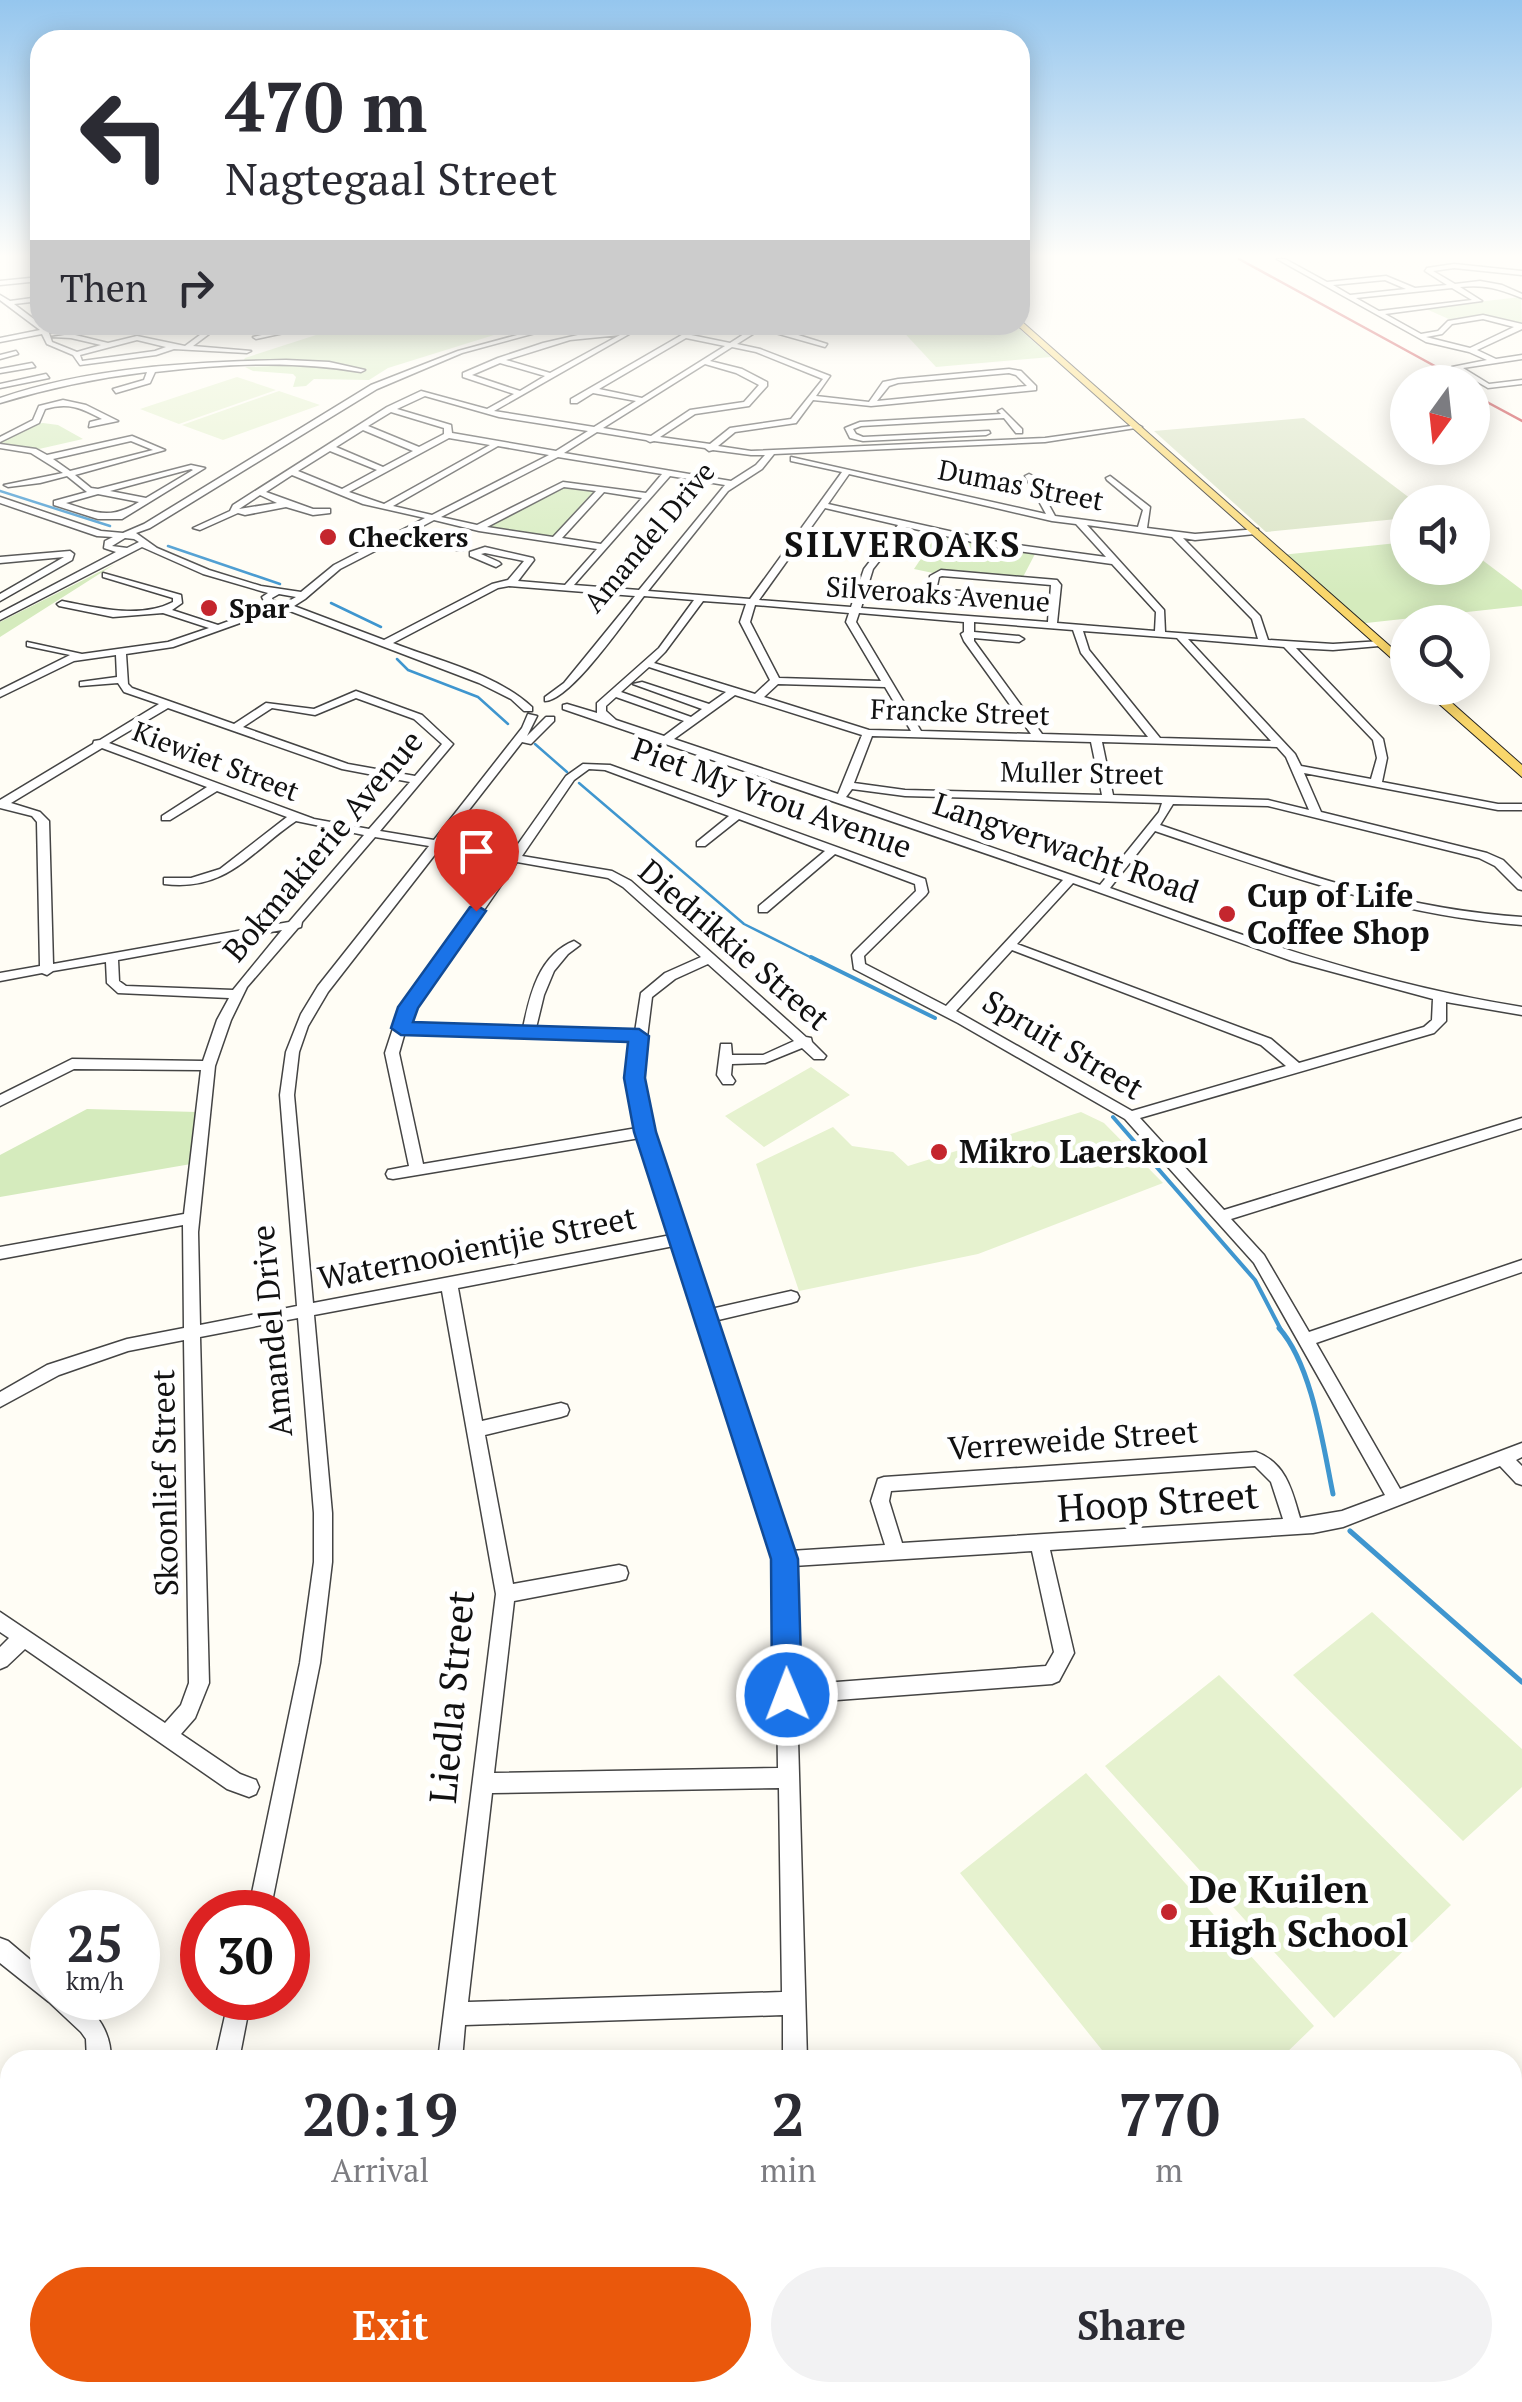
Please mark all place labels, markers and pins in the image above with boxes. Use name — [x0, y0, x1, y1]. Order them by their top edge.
place label: Checkers — [348, 518, 468, 555]
marker: Checkers — [317, 526, 339, 548]
place label: Spar — [229, 589, 289, 626]
marker: Spar — [198, 597, 220, 619]
pin — [434, 809, 519, 912]
place label: Cup of Life Coffee Shop — [1247, 874, 1429, 953]
marker: Cup of Life Coffee Shop — [1216, 903, 1238, 925]
place label: Mikro Laerskool — [959, 1130, 1208, 1172]
marker: Mikro Laerskool — [928, 1141, 950, 1163]
place label: De Kuilen High School — [1189, 1864, 1409, 1958]
marker: De Kuilen High School — [1158, 1901, 1180, 1923]

